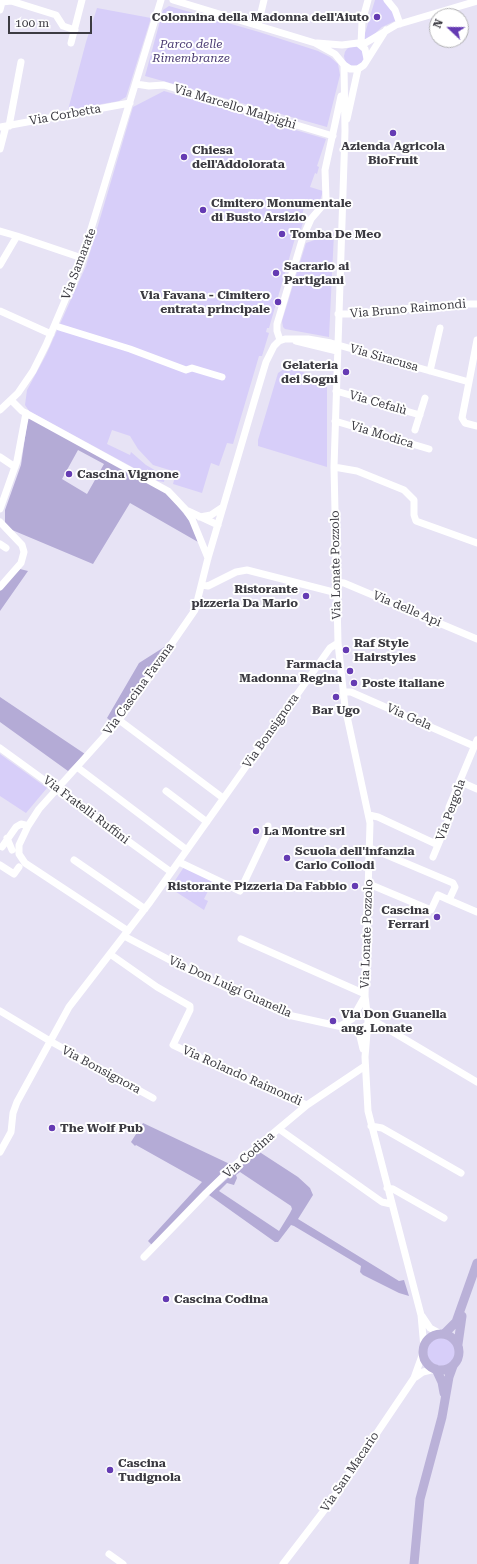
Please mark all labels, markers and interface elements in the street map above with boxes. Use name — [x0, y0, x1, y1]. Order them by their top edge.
scale bar — [10, 8, 94, 34]
north arrow — [429, 8, 469, 48]
place label: Colonnina della Madonna dell'Aiuto — [152, 10, 369, 24]
marker: Colonnina della Madonna dell'Aiuto — [372, 12, 382, 22]
text: 100 m — [15, 16, 49, 30]
text: N — [431, 17, 446, 30]
park label: Parco delle Rimembranze — [152, 37, 230, 65]
street label: Via Marcello Malpighi — [172, 82, 298, 132]
street label: Via Corbetta — [28, 102, 102, 128]
marker: Azienda Agricola BioFruit — [388, 128, 398, 138]
place label: Azienda Agricola BioFruit — [341, 139, 445, 167]
place label: Chiesa dell'Addolorata — [192, 143, 285, 171]
marker: Chiesa dell'Addolorata — [179, 152, 189, 162]
place label: Cimitero Monumentale di Busto Arsizio — [211, 196, 352, 224]
marker: Cimitero Monumentale di Busto Arsizio — [198, 205, 208, 215]
street label: Via Samarate — [59, 226, 99, 302]
place label: Tomba De Meo — [290, 227, 381, 241]
marker: Tomba De Meo — [277, 229, 287, 239]
place label: Sacrario ai Partigiani — [284, 259, 349, 287]
marker: Sacrario ai Partigiani — [271, 268, 281, 278]
place label: Via Favana - Cimitero entrata principale — [140, 288, 270, 316]
marker: Via Favana - Cimitero entrata principale — [273, 297, 283, 307]
street label: Via Bruno Raimondi — [349, 297, 467, 321]
street label: Via Siracusa — [348, 341, 420, 375]
place label: Gelateria dei Sogni — [281, 358, 338, 386]
marker: Gelateria dei Sogni — [341, 367, 351, 377]
street label: Via Cefalù — [348, 388, 408, 418]
street label: Via Modica — [349, 419, 415, 451]
place label: Cascina Vignone — [77, 467, 179, 481]
marker: Cascina Vignone — [64, 469, 74, 479]
street label: Via Lonate Pozzolo — [328, 510, 344, 620]
place label: Ristorante pizzeria Da Mario — [191, 582, 298, 610]
street label: Via delle Api — [371, 588, 443, 630]
marker: Ristorante pizzeria Da Mario — [301, 591, 311, 601]
place label: Raf Style Hairstyles — [354, 636, 416, 664]
street label: Via Cascina Favana — [101, 640, 177, 738]
marker: Raf Style Hairstyles — [341, 645, 351, 655]
place label: Farmacia Madonna Regina — [239, 657, 342, 685]
marker: Farmacia Madonna Regina — [345, 666, 355, 676]
place label: Poste italiane — [362, 676, 445, 690]
marker: Poste italiane — [349, 678, 359, 688]
street label: Via Bonsignora — [240, 691, 302, 771]
marker: Bar Ugo — [331, 692, 341, 702]
street label: Via Gela — [384, 701, 434, 733]
place label: Bar Ugo — [312, 703, 360, 717]
street label: Via Fratelli Ruffini — [40, 773, 132, 847]
street label: Via Pergola — [433, 777, 469, 843]
place label: La Montre srl — [264, 824, 345, 838]
marker: La Montre srl — [251, 826, 261, 836]
place label: Scuola dell'infanzia Carlo Collodi — [295, 844, 415, 872]
marker: Scuola dell'infanzia Carlo Collodi — [282, 853, 292, 863]
place label: Ristorante Pizzeria Da Fabbio — [168, 879, 347, 893]
street label: Via Lonate Pozzolo — [358, 879, 376, 989]
marker: Ristorante Pizzeria Da Fabbio — [350, 881, 360, 891]
place label: Cascina Ferrari — [381, 903, 429, 931]
marker: Cascina Ferrari — [432, 912, 442, 922]
street label: Via Don Luigi Guanella — [166, 953, 294, 1021]
place label: Via Don Guanella ang. Lonate — [341, 1007, 447, 1035]
marker: Via Don Guanella ang. Lonate — [328, 1016, 338, 1026]
street label: Via Bonsignora — [59, 1043, 143, 1097]
street label: Via Rolando Raimondi — [180, 1043, 304, 1109]
place label: The Wolf Pub — [60, 1121, 143, 1135]
marker: The Wolf Pub — [47, 1123, 57, 1133]
street label: Via Codina — [220, 1129, 278, 1181]
place label: Cascina Codina — [174, 1292, 268, 1306]
marker: Cascina Codina — [161, 1294, 171, 1304]
street label: Via San Macario — [318, 1429, 382, 1515]
place label: Cascina Tudignola — [118, 1456, 181, 1484]
marker: Cascina Tudignola — [105, 1465, 115, 1475]

